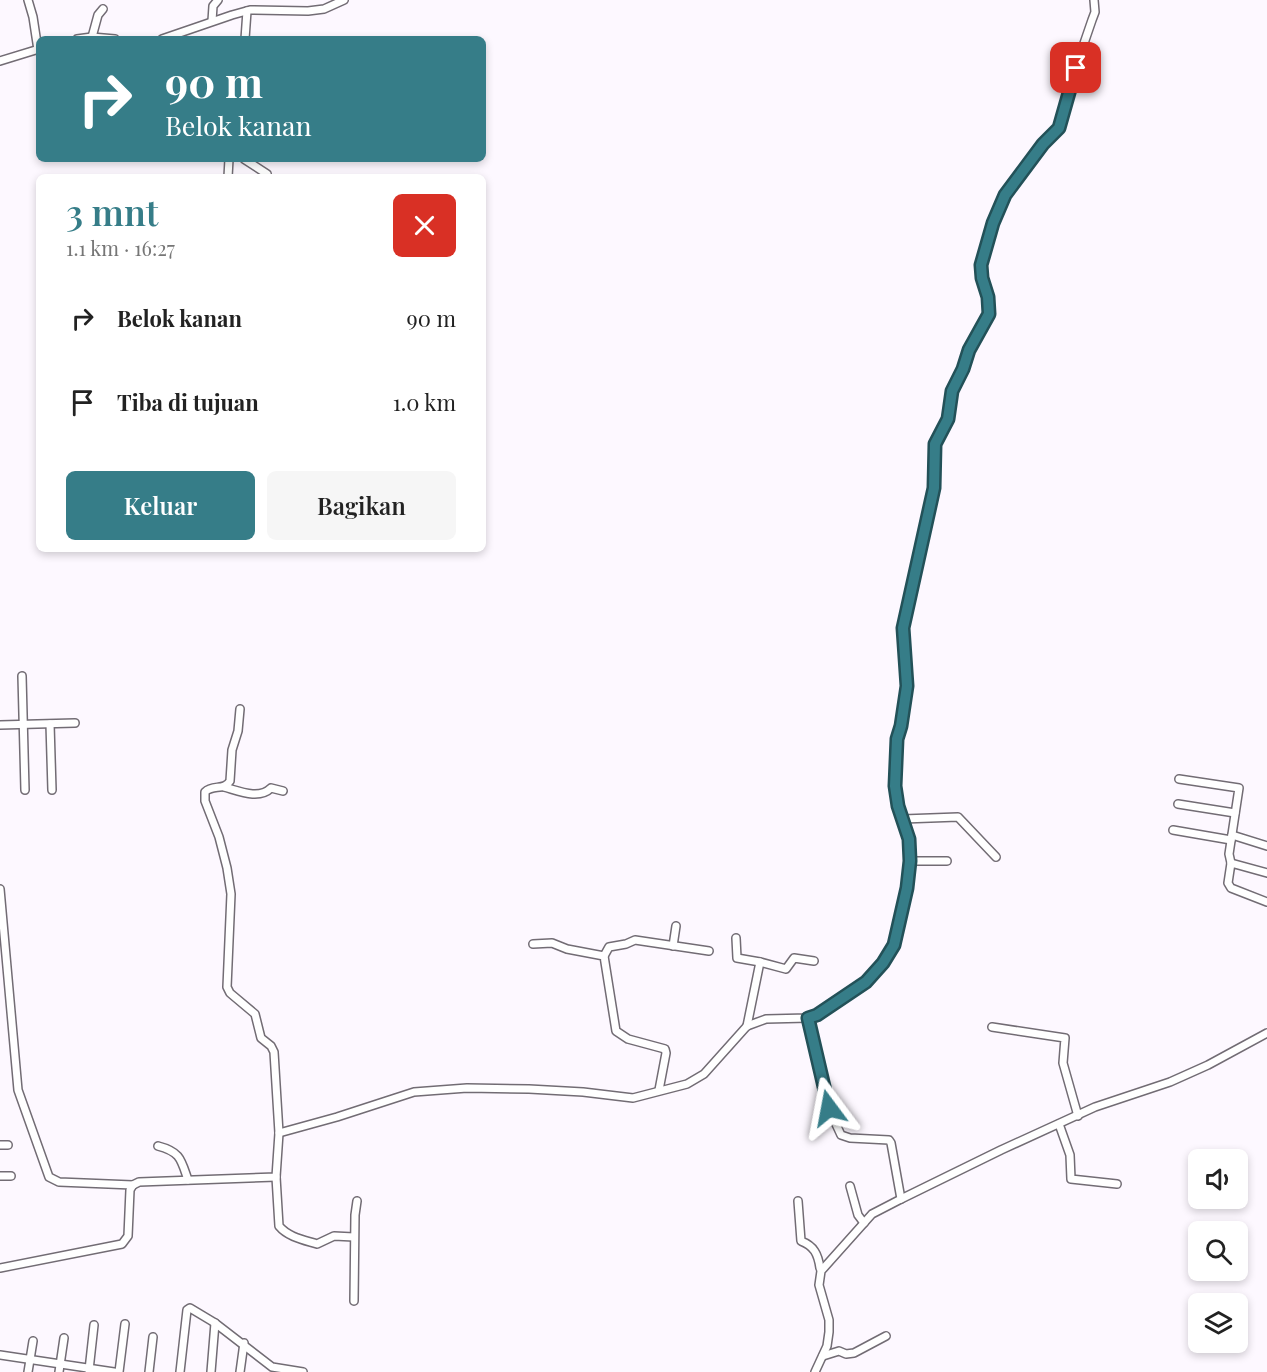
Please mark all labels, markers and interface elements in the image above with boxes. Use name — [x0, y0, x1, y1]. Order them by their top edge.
pin — [1050, 42, 1101, 93]
icon: arrive — [1059, 51, 1092, 84]
text: 90 m — [165, 53, 263, 109]
icon: right — [66, 60, 144, 138]
text: Belok kanan — [165, 107, 312, 143]
text: 3 mnt — [66, 187, 158, 235]
button: close — [393, 194, 456, 257]
text: 1.1 km · 16:27 — [66, 234, 175, 261]
icon: right — [66, 302, 99, 335]
text: Belok kanan — [117, 303, 242, 333]
text: 90 m — [407, 303, 456, 333]
icon: arrive — [66, 386, 99, 419]
text: Tiba di tujuan — [117, 387, 259, 417]
text: 1.0 km — [393, 387, 456, 417]
button: Keluar — [66, 471, 255, 540]
button: Bagikan — [267, 471, 456, 540]
position arrow — [797, 1076, 861, 1140]
map controls — [1188, 1149, 1248, 1353]
button: sound — [1188, 1149, 1248, 1209]
button: search — [1188, 1221, 1248, 1281]
button: layers — [1188, 1293, 1248, 1353]

